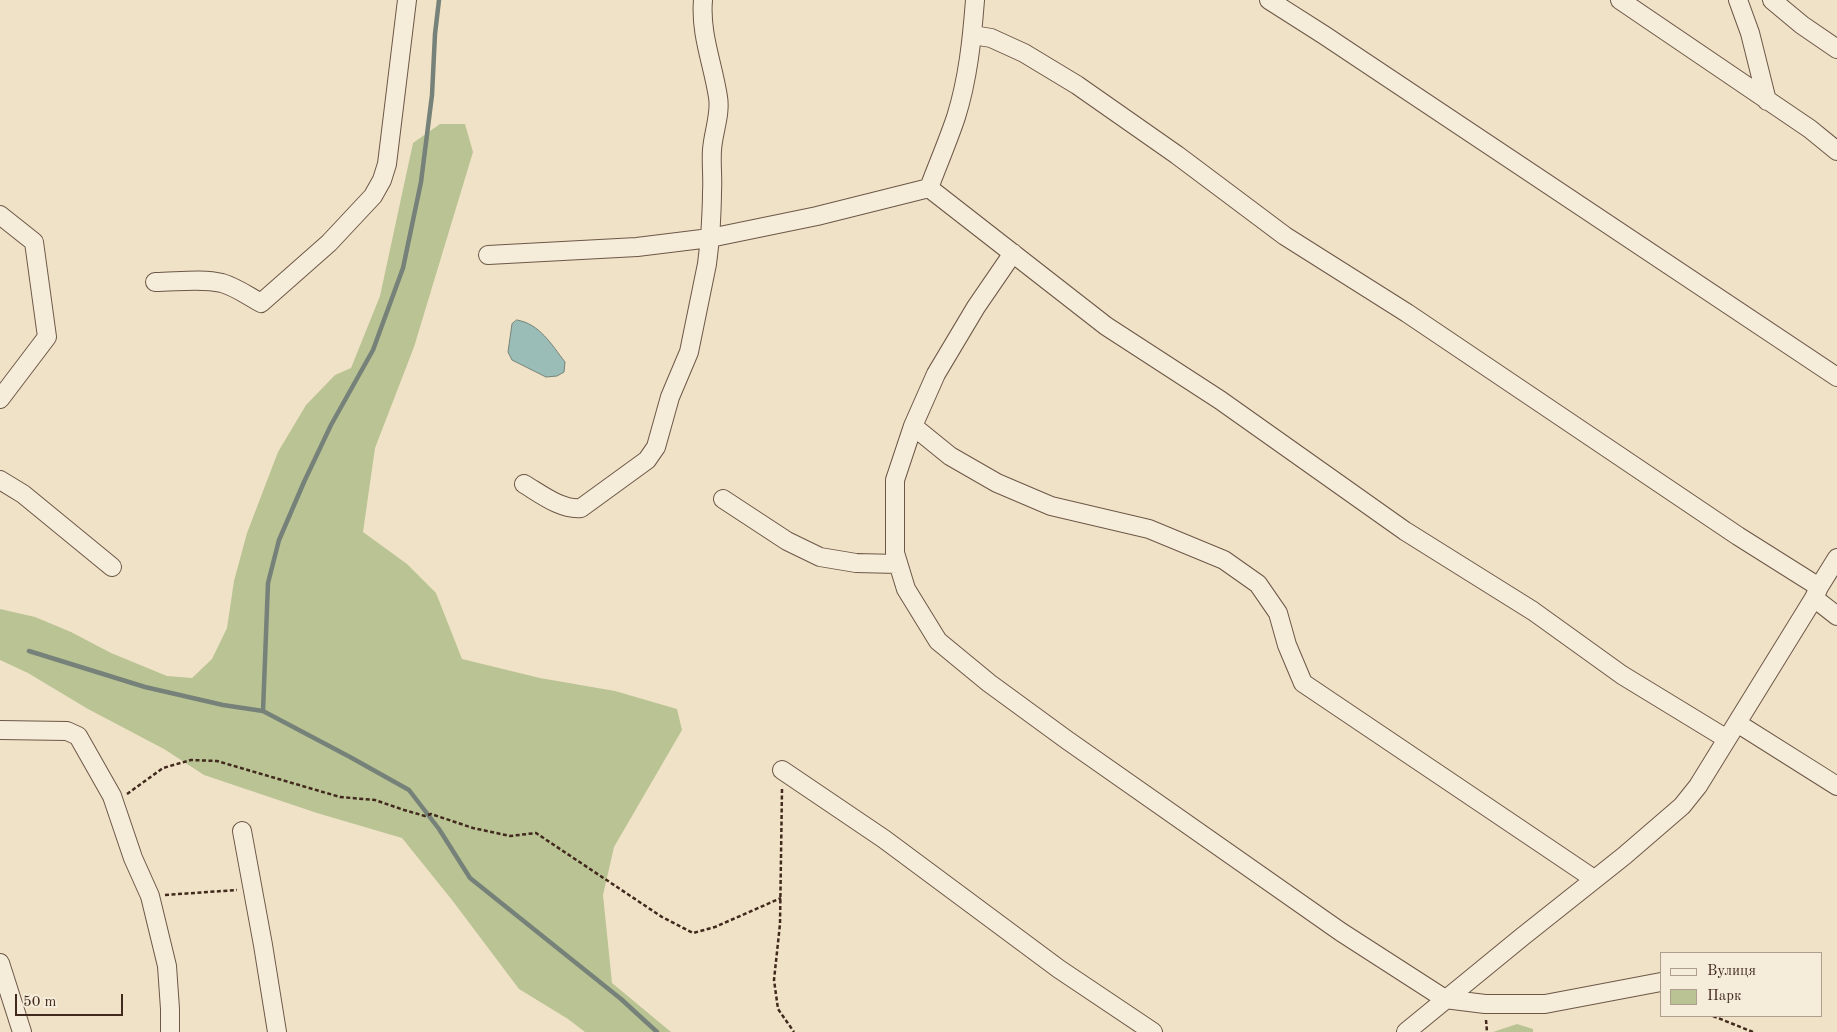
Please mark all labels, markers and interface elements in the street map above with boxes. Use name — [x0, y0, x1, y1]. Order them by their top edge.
legend — [1660, 952, 1822, 1017]
text: Вулиця — [1707, 964, 1756, 979]
scale bar — [18, 984, 125, 1016]
text: Парк — [1707, 989, 1742, 1004]
text: 50 m — [23, 995, 57, 1010]

